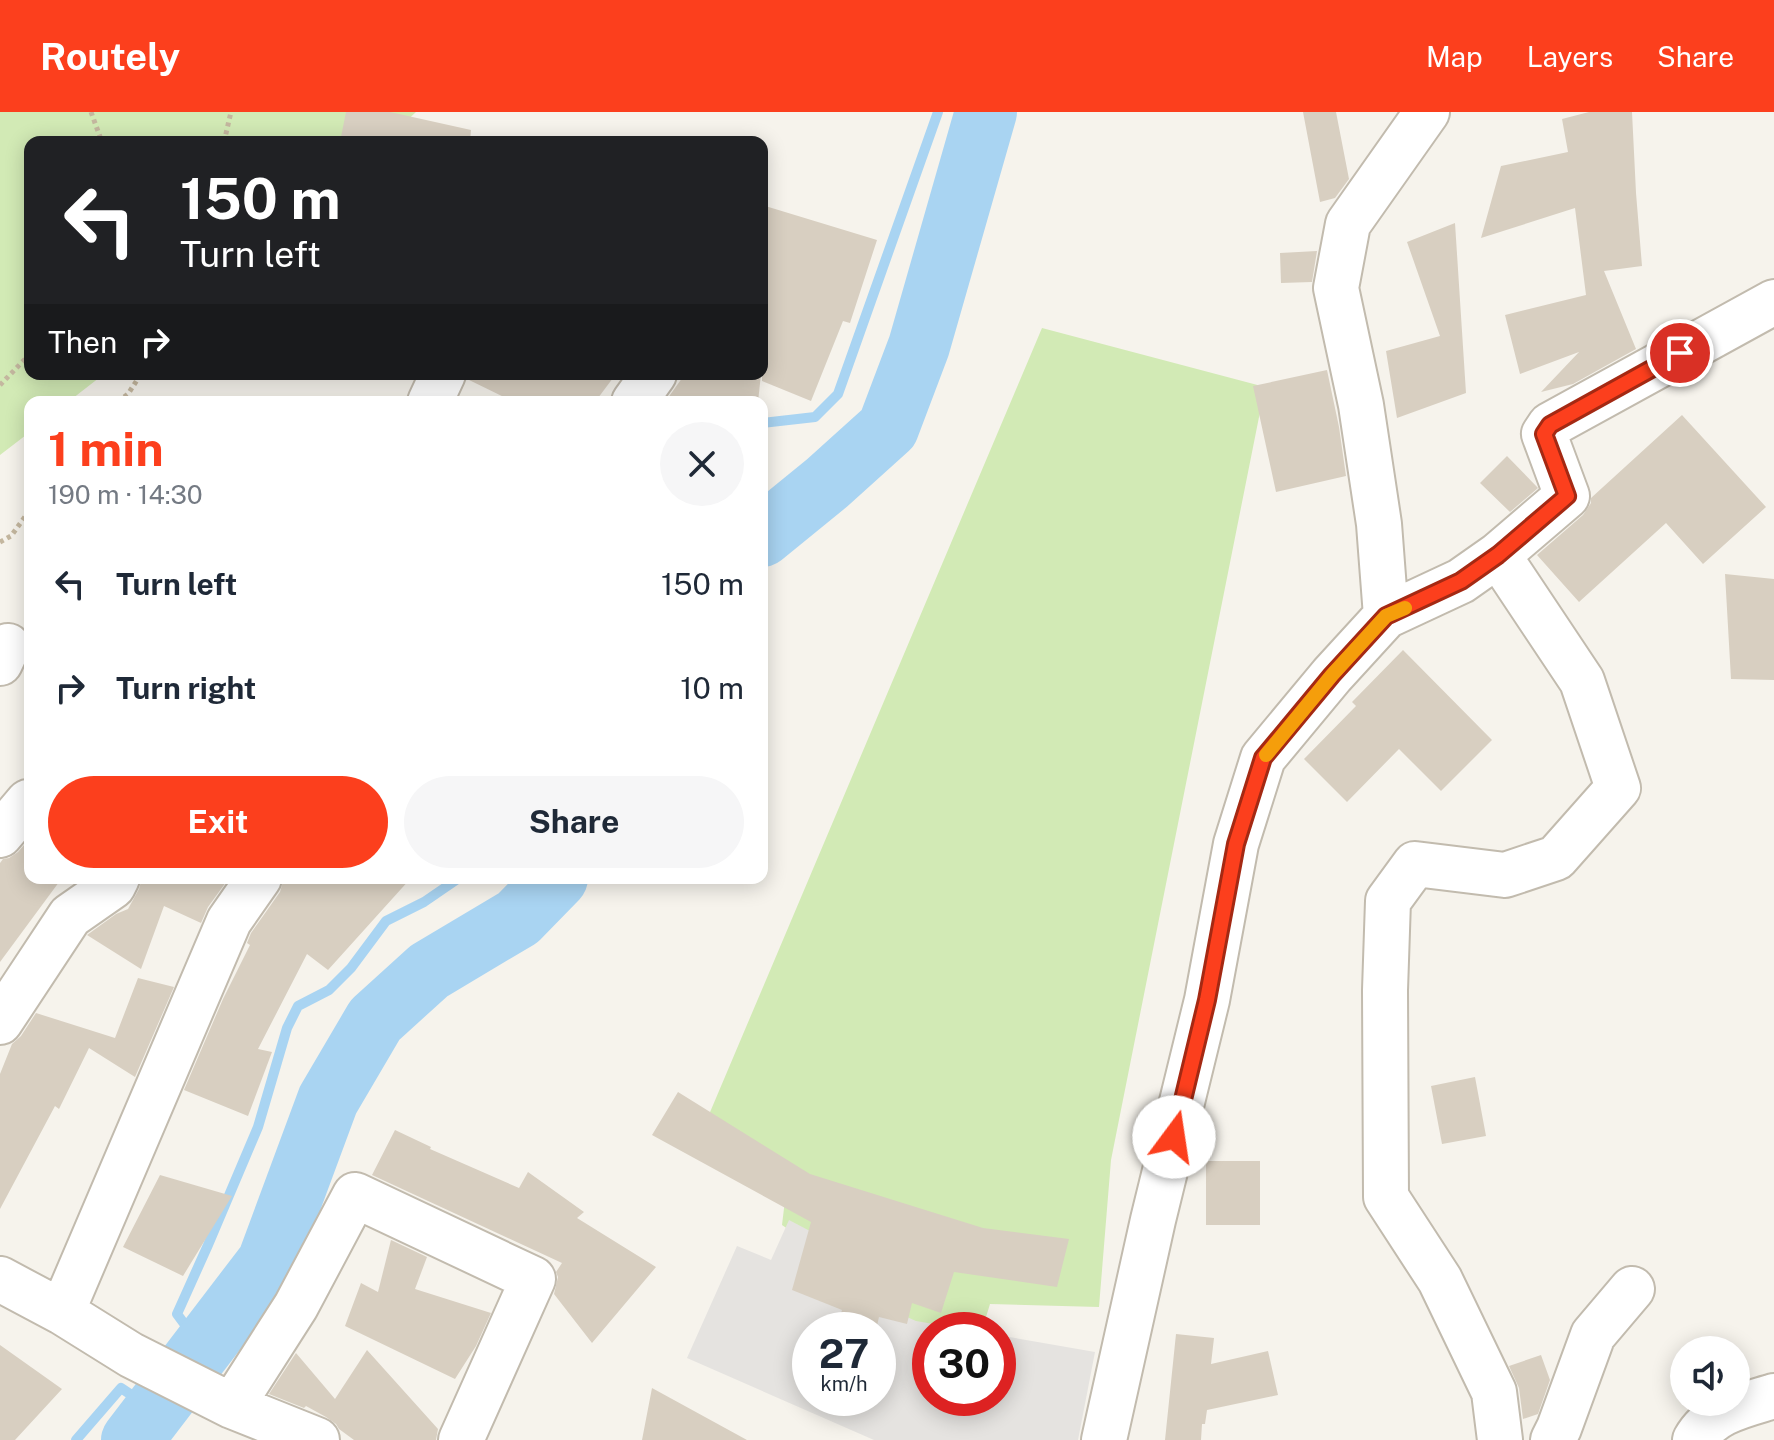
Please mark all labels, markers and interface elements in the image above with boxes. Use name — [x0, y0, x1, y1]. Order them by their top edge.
text: Routely — [40, 34, 180, 79]
text: Map — [1426, 40, 1483, 73]
text: Layers — [1527, 40, 1613, 73]
text: Share — [1657, 40, 1734, 73]
text: 150 m — [180, 166, 341, 232]
icon: left — [48, 168, 152, 272]
text: Turn left — [180, 233, 321, 275]
pin — [1646, 319, 1714, 387]
icon: right — [133, 320, 177, 364]
text: Then — [48, 324, 117, 360]
icon: arrive — [1658, 331, 1702, 375]
text: 1 min — [48, 420, 164, 477]
button: close — [660, 422, 744, 506]
text: 190 m · 14:30 — [48, 479, 203, 510]
icon: left — [48, 562, 92, 606]
text: Turn left — [116, 566, 237, 602]
text: 150 m — [661, 566, 744, 602]
icon: right — [48, 666, 92, 710]
text: Turn right — [116, 670, 256, 706]
text: 10 m — [680, 670, 744, 706]
button: Exit — [48, 776, 388, 868]
button: Share — [404, 776, 744, 868]
position arrow — [1132, 1095, 1216, 1179]
speed limit sign: 30 — [912, 1312, 1016, 1416]
text: 27 — [819, 1330, 869, 1377]
map controls — [1670, 1336, 1750, 1416]
button: sound — [1670, 1336, 1750, 1416]
text: km/h — [820, 1372, 868, 1396]

